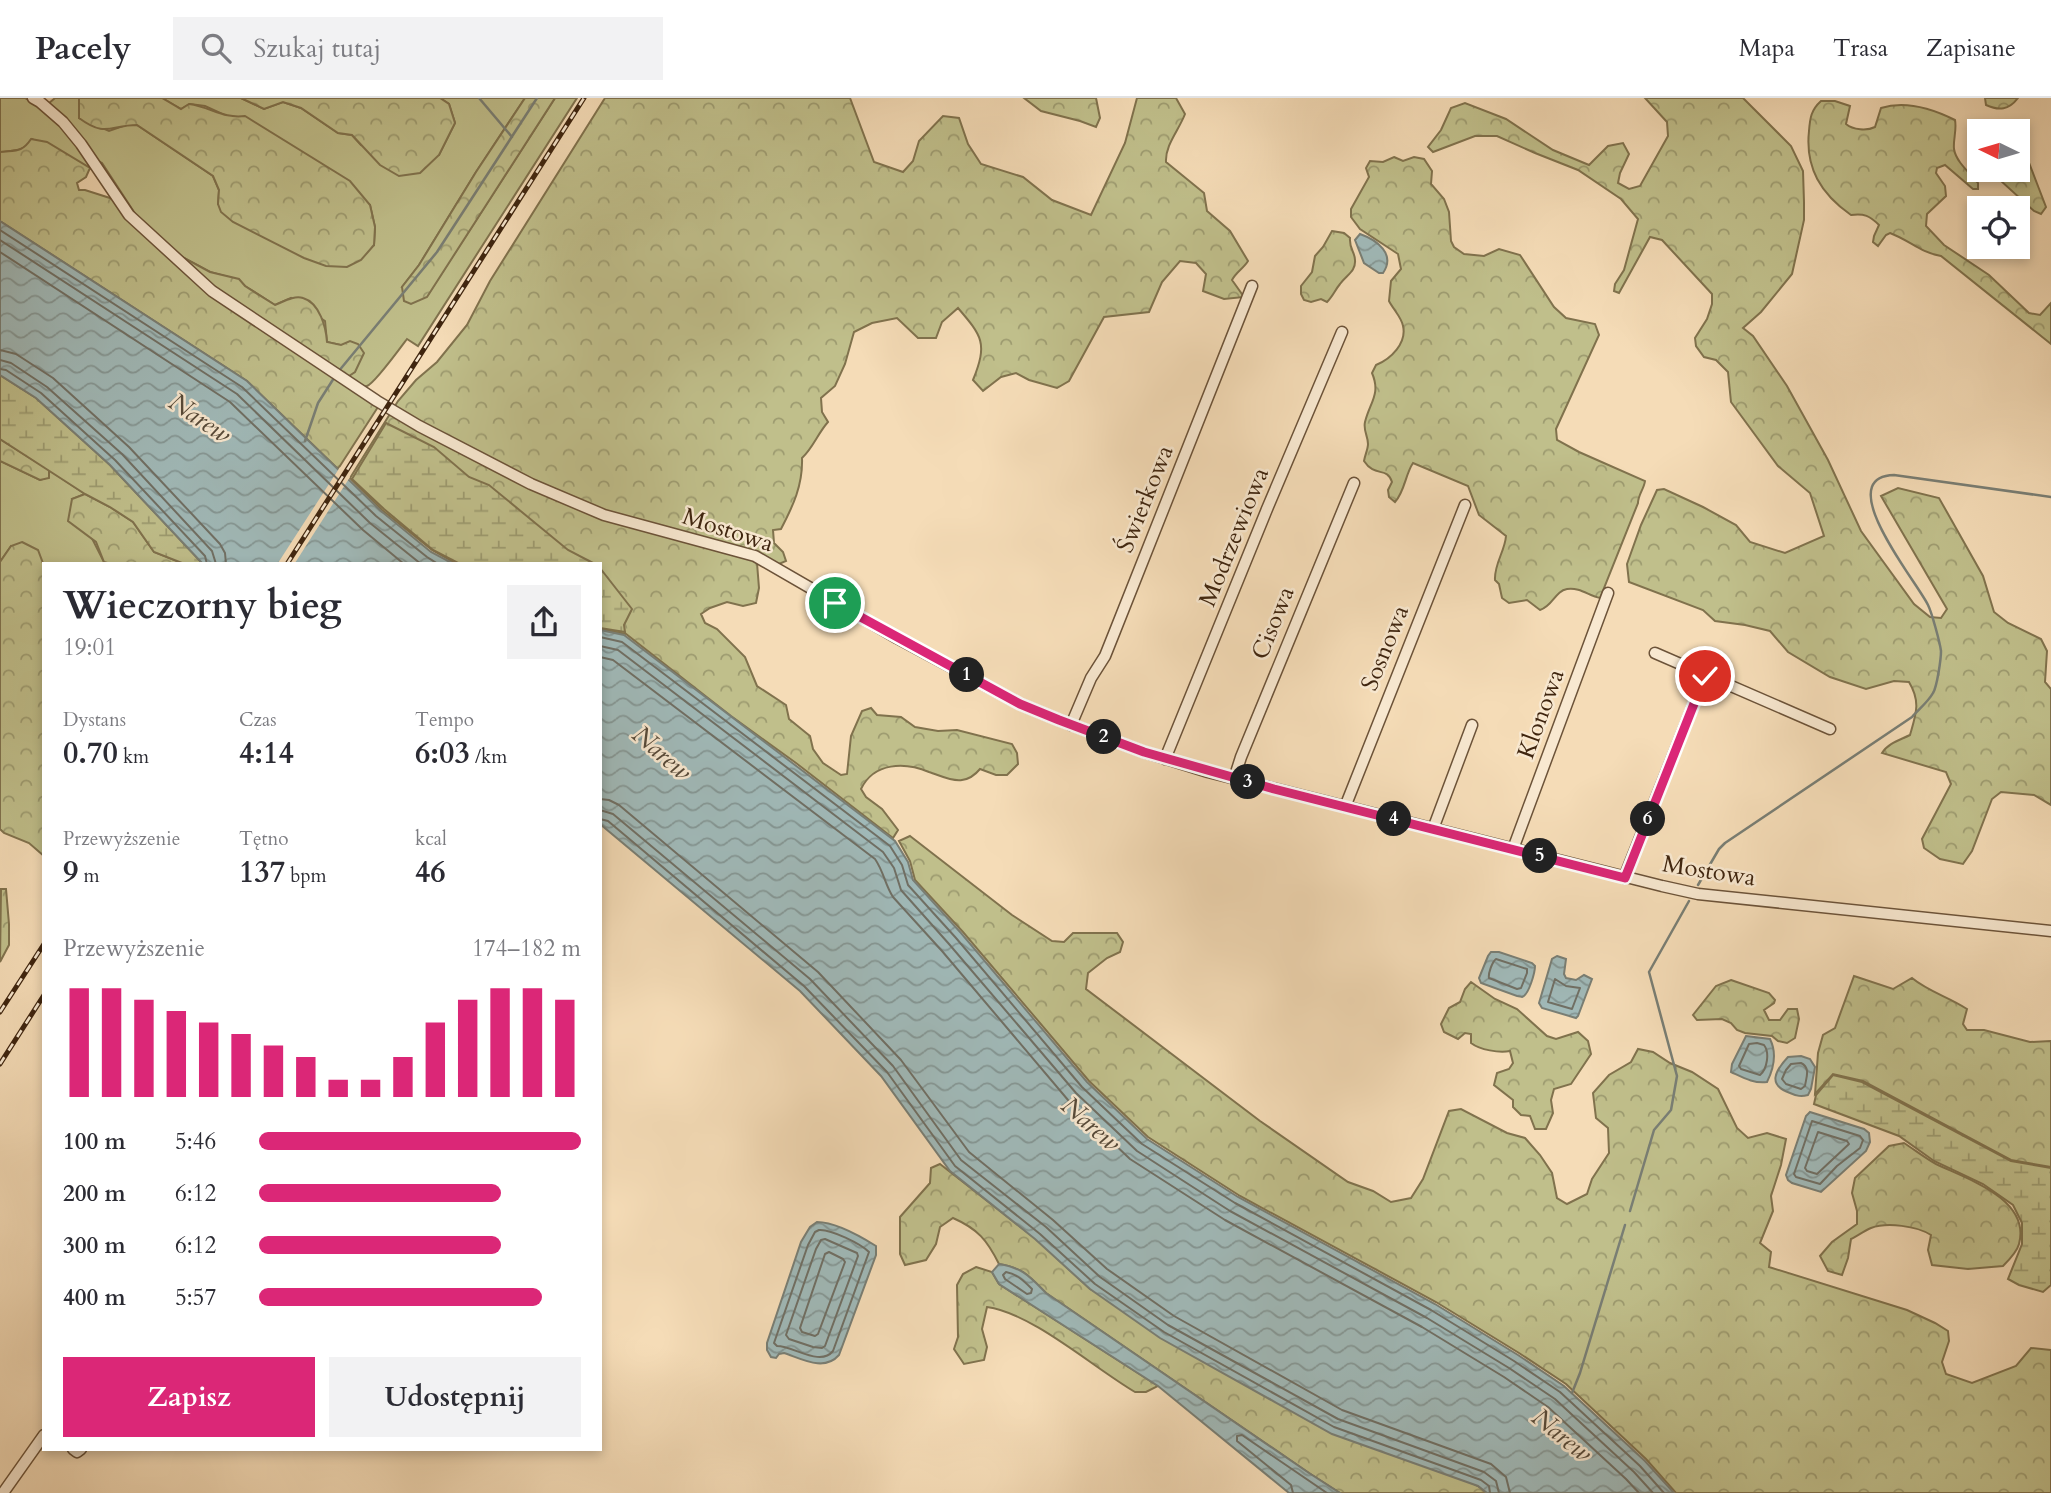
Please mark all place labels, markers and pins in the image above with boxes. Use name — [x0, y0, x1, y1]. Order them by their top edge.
pin — [805, 573, 865, 633]
pin — [1675, 646, 1735, 706]
pin: 1 — [950, 658, 984, 692]
pin: 2 — [1086, 720, 1122, 754]
pin: 3 — [1230, 764, 1266, 800]
pin: 4 — [1376, 802, 1412, 836]
pin: 6 — [1630, 802, 1666, 836]
pin: 5 — [1522, 838, 1558, 874]

